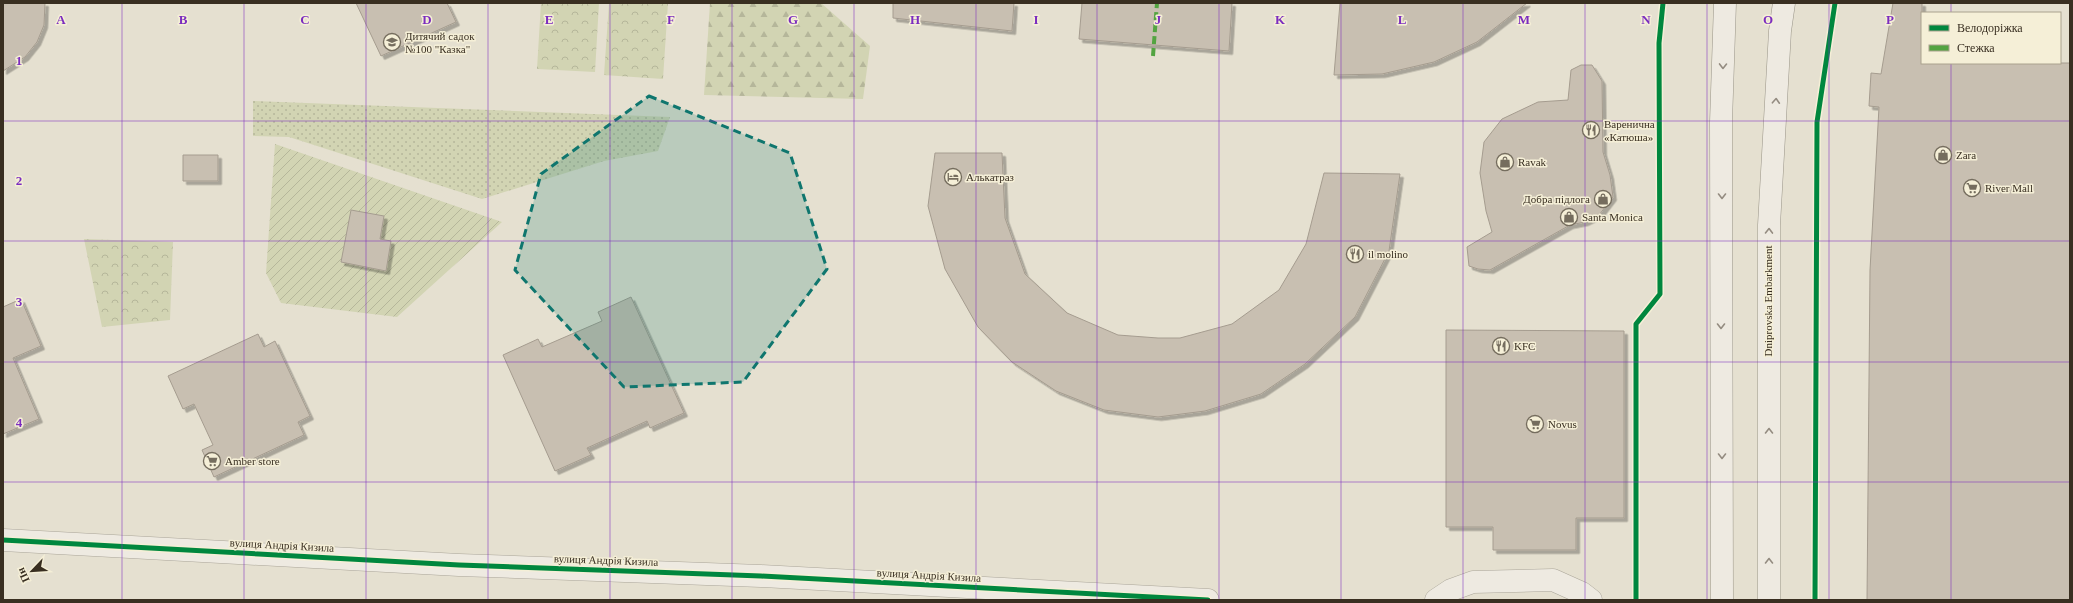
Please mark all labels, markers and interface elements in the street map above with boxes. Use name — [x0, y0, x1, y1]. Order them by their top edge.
text: A — [56, 12, 66, 27]
text: B — [179, 12, 188, 27]
text: C — [300, 12, 310, 27]
text: D — [422, 12, 432, 27]
text: E — [545, 12, 553, 27]
text: F — [667, 12, 675, 27]
text: G — [788, 12, 798, 27]
text: H — [910, 12, 920, 27]
text: I — [1033, 12, 1039, 27]
text: J — [1155, 12, 1162, 27]
text: K — [1275, 12, 1286, 27]
text: L — [1398, 12, 1407, 27]
text: M — [1518, 12, 1530, 27]
text: N — [1641, 12, 1651, 27]
text: O — [1763, 12, 1773, 27]
text: P — [1886, 12, 1894, 27]
legend — [1921, 12, 2061, 64]
text: Велодоріжка — [1957, 21, 2023, 35]
place label: Дитячий садок №100 "Казка" — [405, 30, 475, 55]
school or university icon: Дитячий садок №100 "Казка" — [382, 32, 402, 52]
text: Стежка — [1957, 41, 1995, 55]
text: 1 — [16, 53, 22, 68]
one-way arrow — [1718, 63, 1727, 69]
one-way arrow — [1772, 98, 1781, 104]
place label: Варенична «Катюша» — [1604, 118, 1655, 143]
restaurant icon: Варенична «Катюша» — [1581, 120, 1601, 140]
shop icon: Zara — [1933, 145, 1953, 165]
place label: Zara — [1956, 149, 1976, 161]
shop icon: Ravak — [1495, 152, 1515, 172]
place label: Ravak — [1518, 156, 1547, 168]
hotel icon: Алькатраз — [943, 167, 963, 187]
place label: Алькатраз — [966, 171, 1014, 183]
text: 2 — [16, 173, 22, 188]
supermarket icon: River Mall — [1962, 178, 1982, 198]
place label: River Mall — [1985, 182, 2033, 194]
shop icon: Добра підлога — [1593, 189, 1613, 209]
place label: Добра підлога — [1523, 193, 1590, 205]
one-way arrow — [1718, 193, 1726, 199]
shop icon: Santa Monica — [1559, 207, 1579, 227]
place label: Santa Monica — [1582, 211, 1643, 223]
one-way arrow — [1765, 228, 1773, 234]
restaurant icon: il molino — [1345, 244, 1365, 264]
street label: Dniprovska Embarkment — [1762, 246, 1774, 356]
place label: il molino — [1368, 248, 1409, 260]
text: 3 — [16, 294, 23, 309]
one-way arrow — [1717, 323, 1725, 329]
restaurant icon: KFC — [1491, 336, 1511, 356]
place label: KFC — [1514, 340, 1535, 352]
supermarket icon: Novus — [1525, 414, 1545, 434]
text: 4 — [16, 415, 23, 430]
place label: Novus — [1548, 418, 1577, 430]
one-way arrow — [1764, 428, 1773, 434]
supermarket icon: Amber store — [202, 451, 222, 471]
one-way arrow — [1718, 453, 1726, 459]
place label: Amber store — [225, 455, 280, 467]
street label: вулиця Андрія Кизила — [229, 536, 335, 554]
north arrow — [12, 551, 52, 591]
street label: вулиця Андрія Кизила — [554, 552, 659, 568]
one-way arrow — [1765, 558, 1773, 564]
text: Пн — [14, 565, 32, 585]
street label: вулиця Андрія Кизила — [876, 566, 982, 584]

